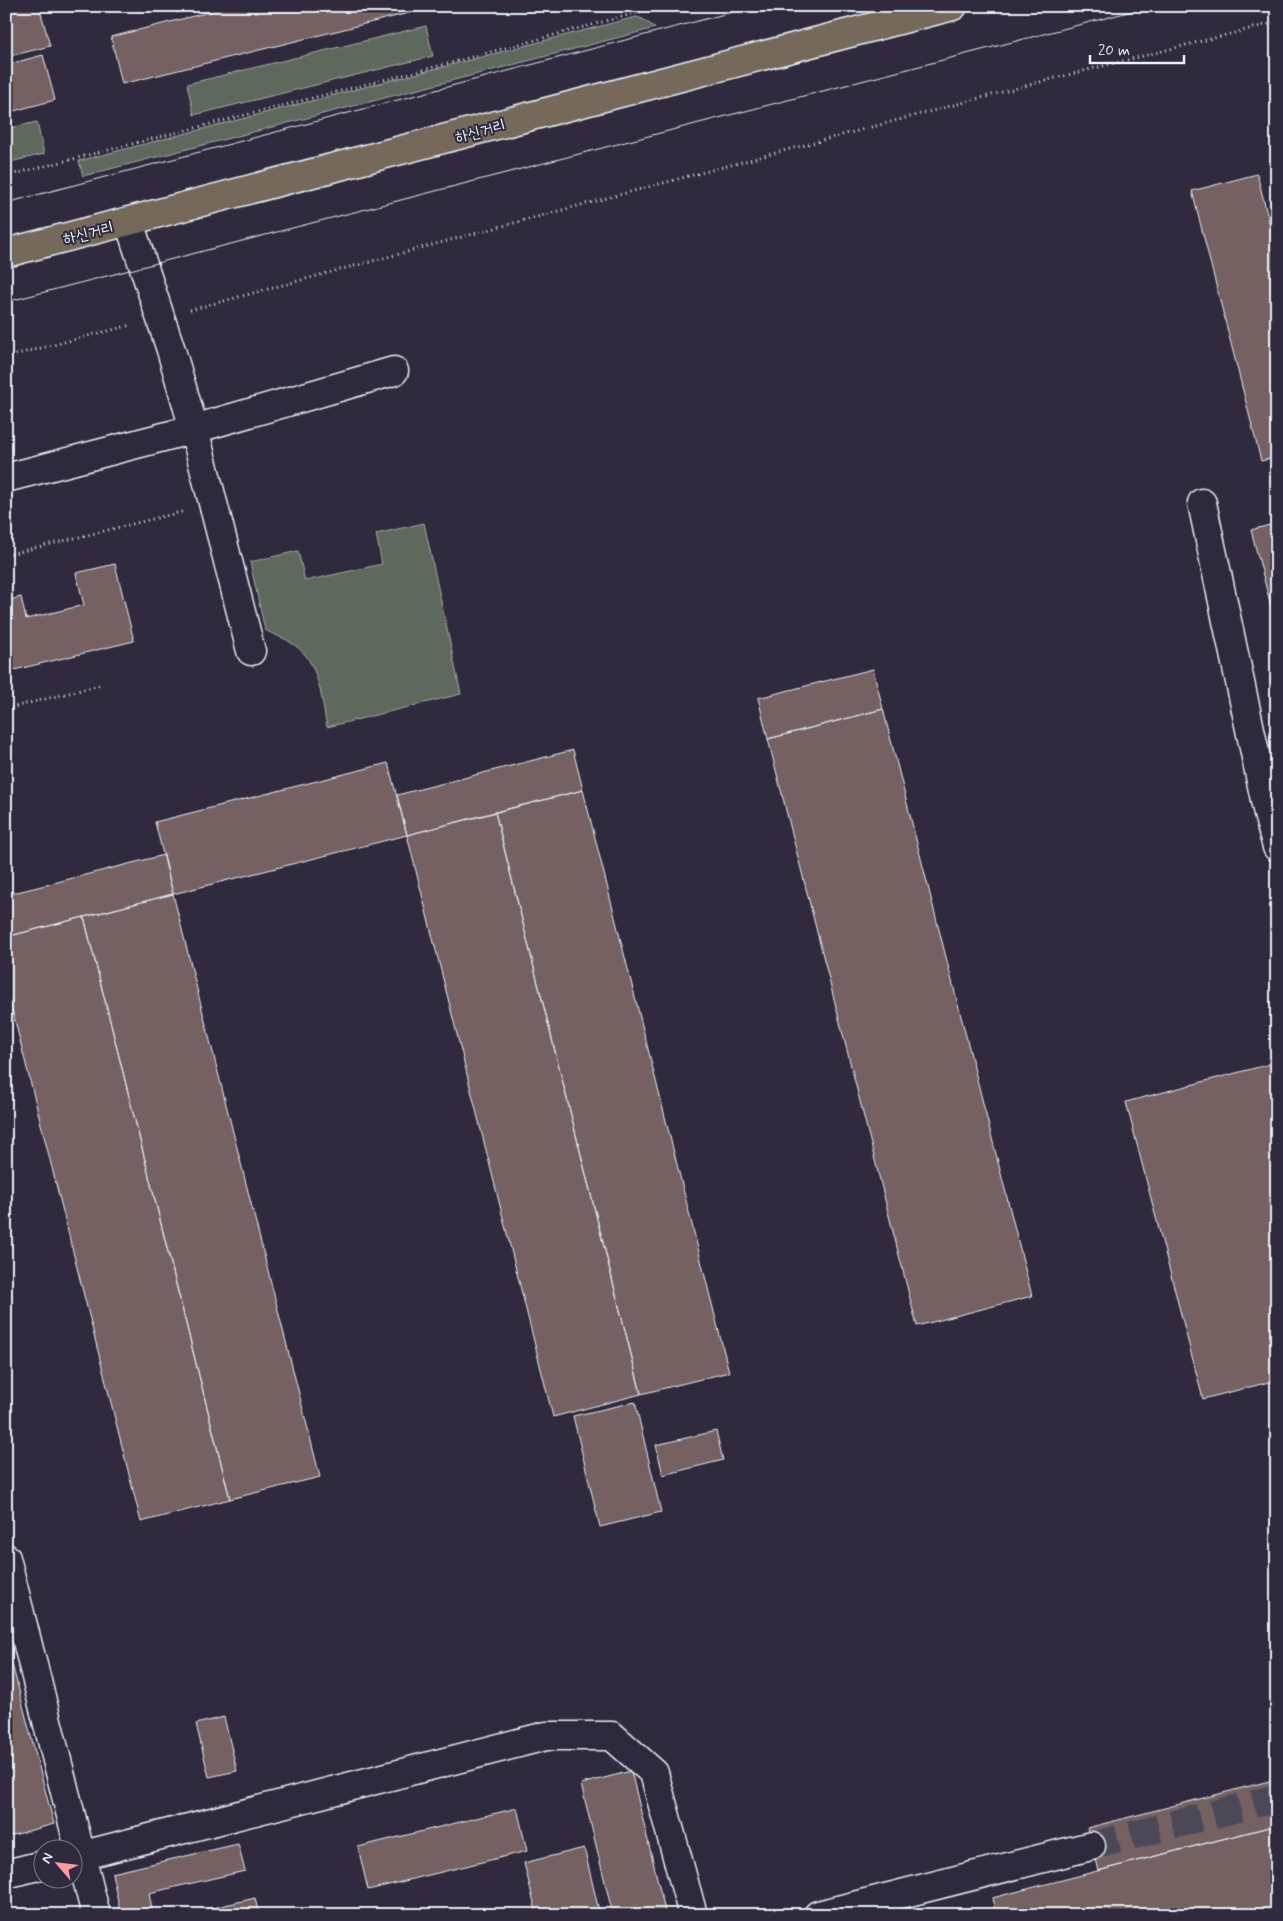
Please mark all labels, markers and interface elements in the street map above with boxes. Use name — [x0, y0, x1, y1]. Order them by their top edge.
scale bar — [1090, 32, 1184, 64]
text: 20 m — [1098, 41, 1130, 61]
street label: 하신거리 — [453, 115, 508, 148]
street label: 하신거리 — [61, 217, 116, 250]
north arrow — [32, 1838, 82, 1888]
text: N — [37, 1850, 58, 1867]

